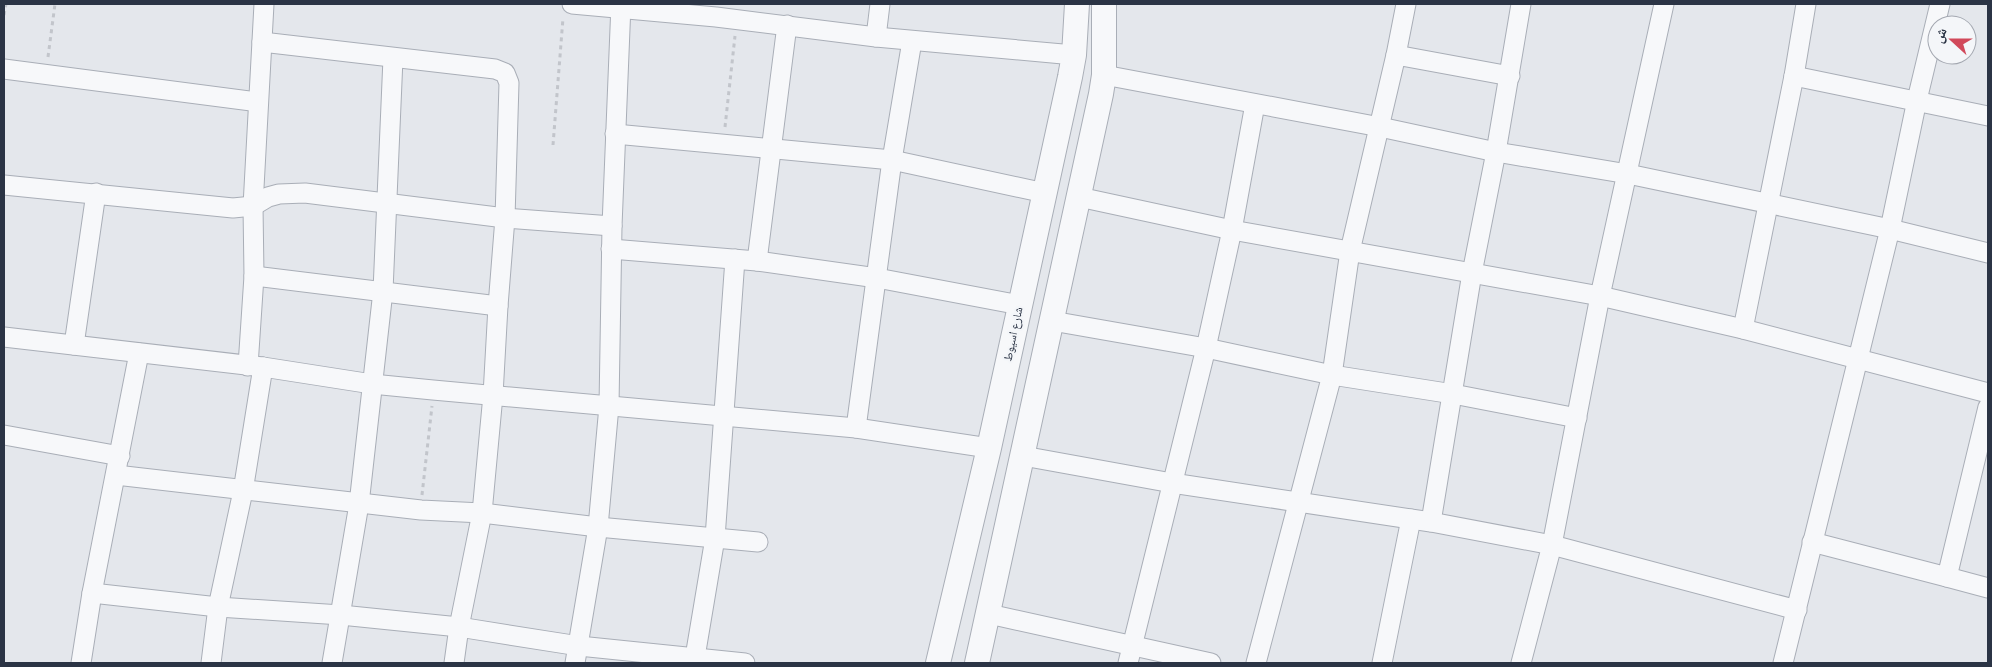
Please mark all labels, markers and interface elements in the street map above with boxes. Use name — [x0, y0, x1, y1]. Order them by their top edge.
north arrow — [1927, 15, 1977, 65]
text: ش — [1929, 25, 1951, 46]
street label: شارع اسيوط — [999, 305, 1027, 363]

